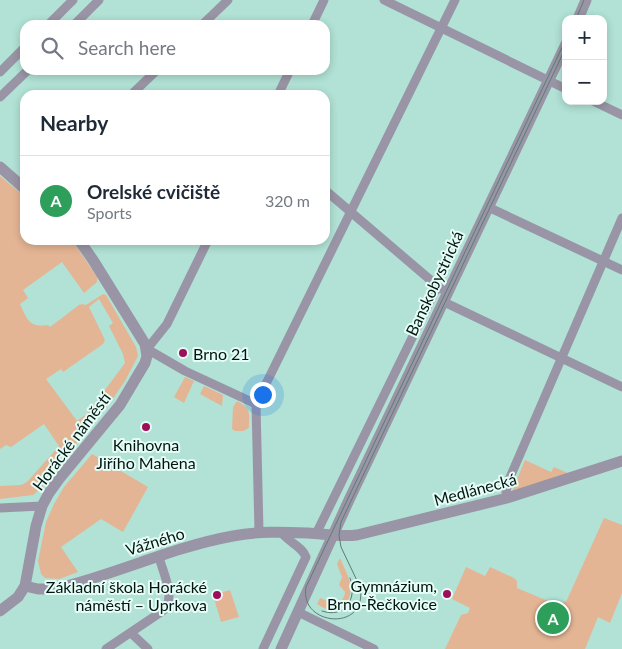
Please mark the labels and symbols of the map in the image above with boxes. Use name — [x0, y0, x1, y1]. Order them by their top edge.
street label: Banskobystrická — [401, 227, 467, 339]
place label: Brno 21 — [193, 344, 250, 363]
marker: Brno 21 — [177, 347, 189, 359]
your location — [250, 382, 276, 408]
street label: Horácké náměstí — [28, 387, 115, 494]
marker: Knihovna Jiřího Mahena — [140, 421, 152, 433]
place label: Knihovna Jiřího Mahena — [96, 435, 196, 472]
street label: Medlánecká — [432, 469, 518, 509]
street label: Vážného — [123, 523, 187, 559]
place label: Gymnázium, Brno-Řečkovice — [327, 576, 437, 613]
place label: Základní škola Horácké náměstí – Uprkova — [46, 577, 207, 614]
marker: Gymnázium, Brno-Řečkovice — [441, 588, 453, 600]
marker: Základní škola Horácké náměstí – Uprkova — [211, 589, 223, 601]
pin: A — [537, 599, 569, 637]

